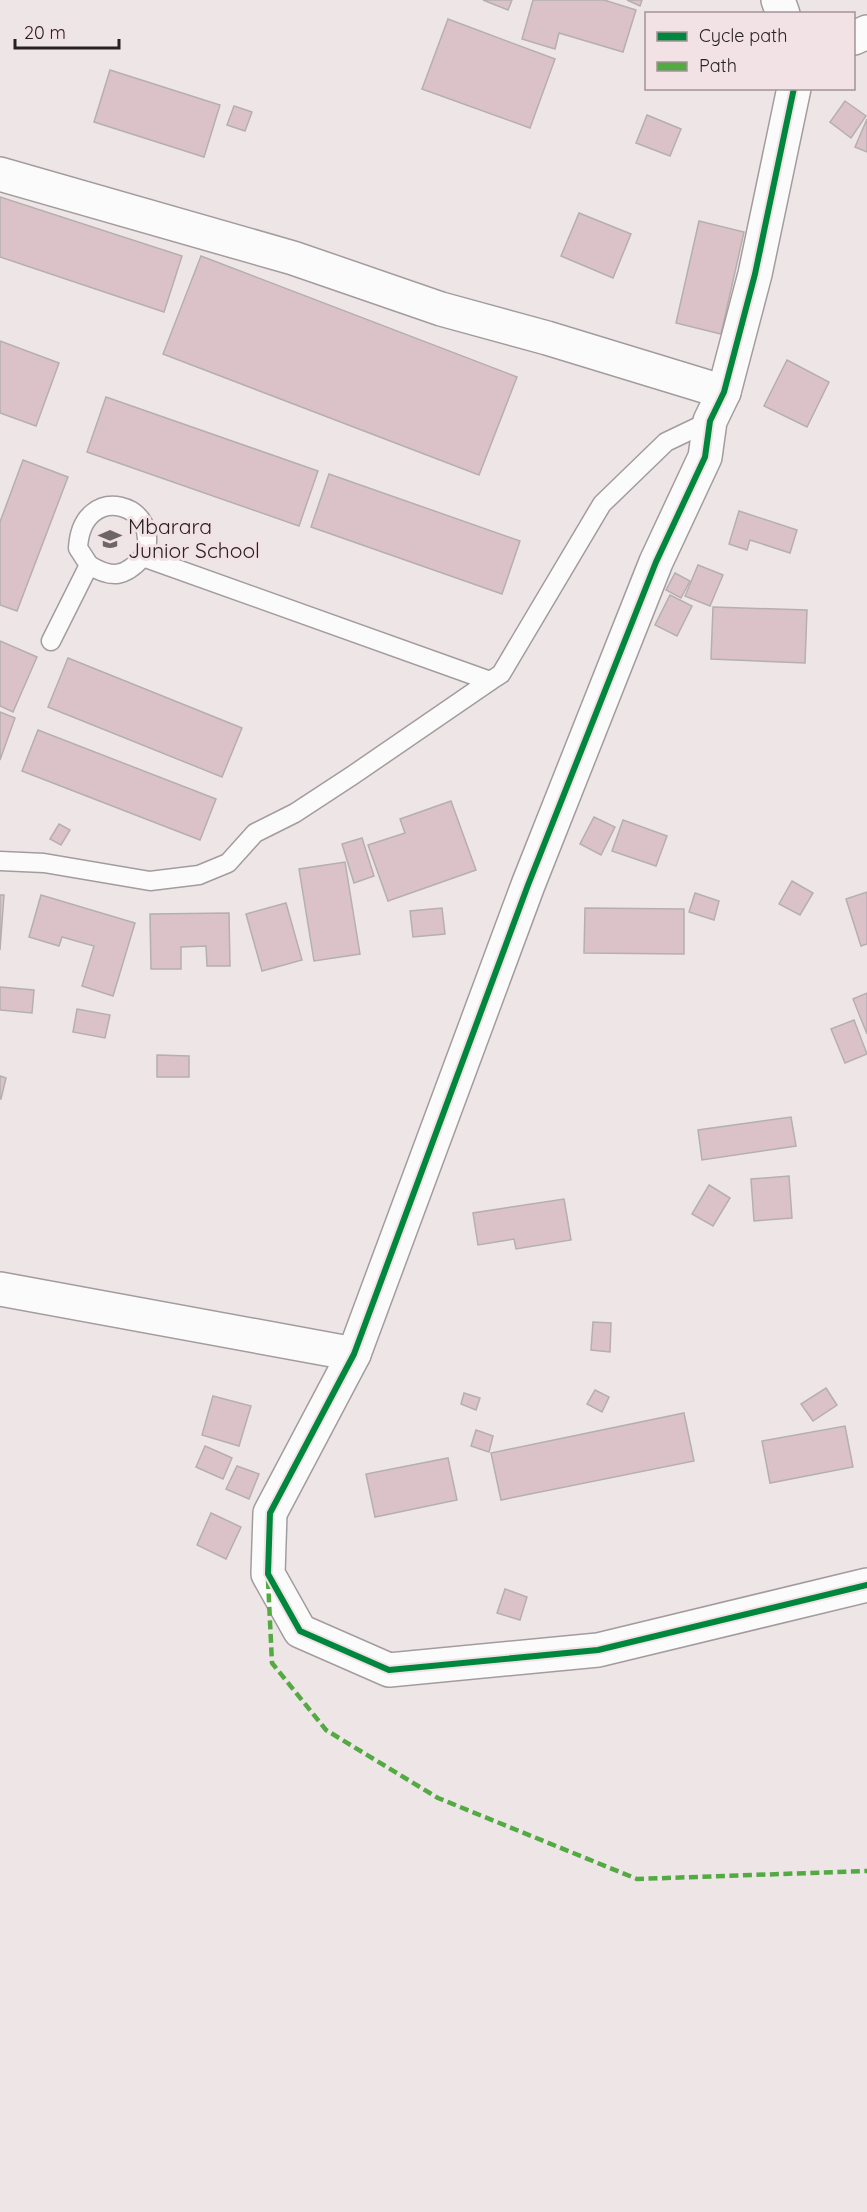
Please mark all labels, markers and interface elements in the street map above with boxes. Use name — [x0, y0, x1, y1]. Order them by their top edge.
scale bar — [15, 12, 118, 50]
legend — [645, 12, 855, 90]
text: 20 m — [24, 21, 66, 44]
text: Cycle path — [699, 24, 787, 47]
text: Path — [699, 54, 737, 77]
place label: Mbarara Junior School — [128, 513, 260, 563]
school or university icon: Mbarara Junior School — [97, 526, 123, 552]

